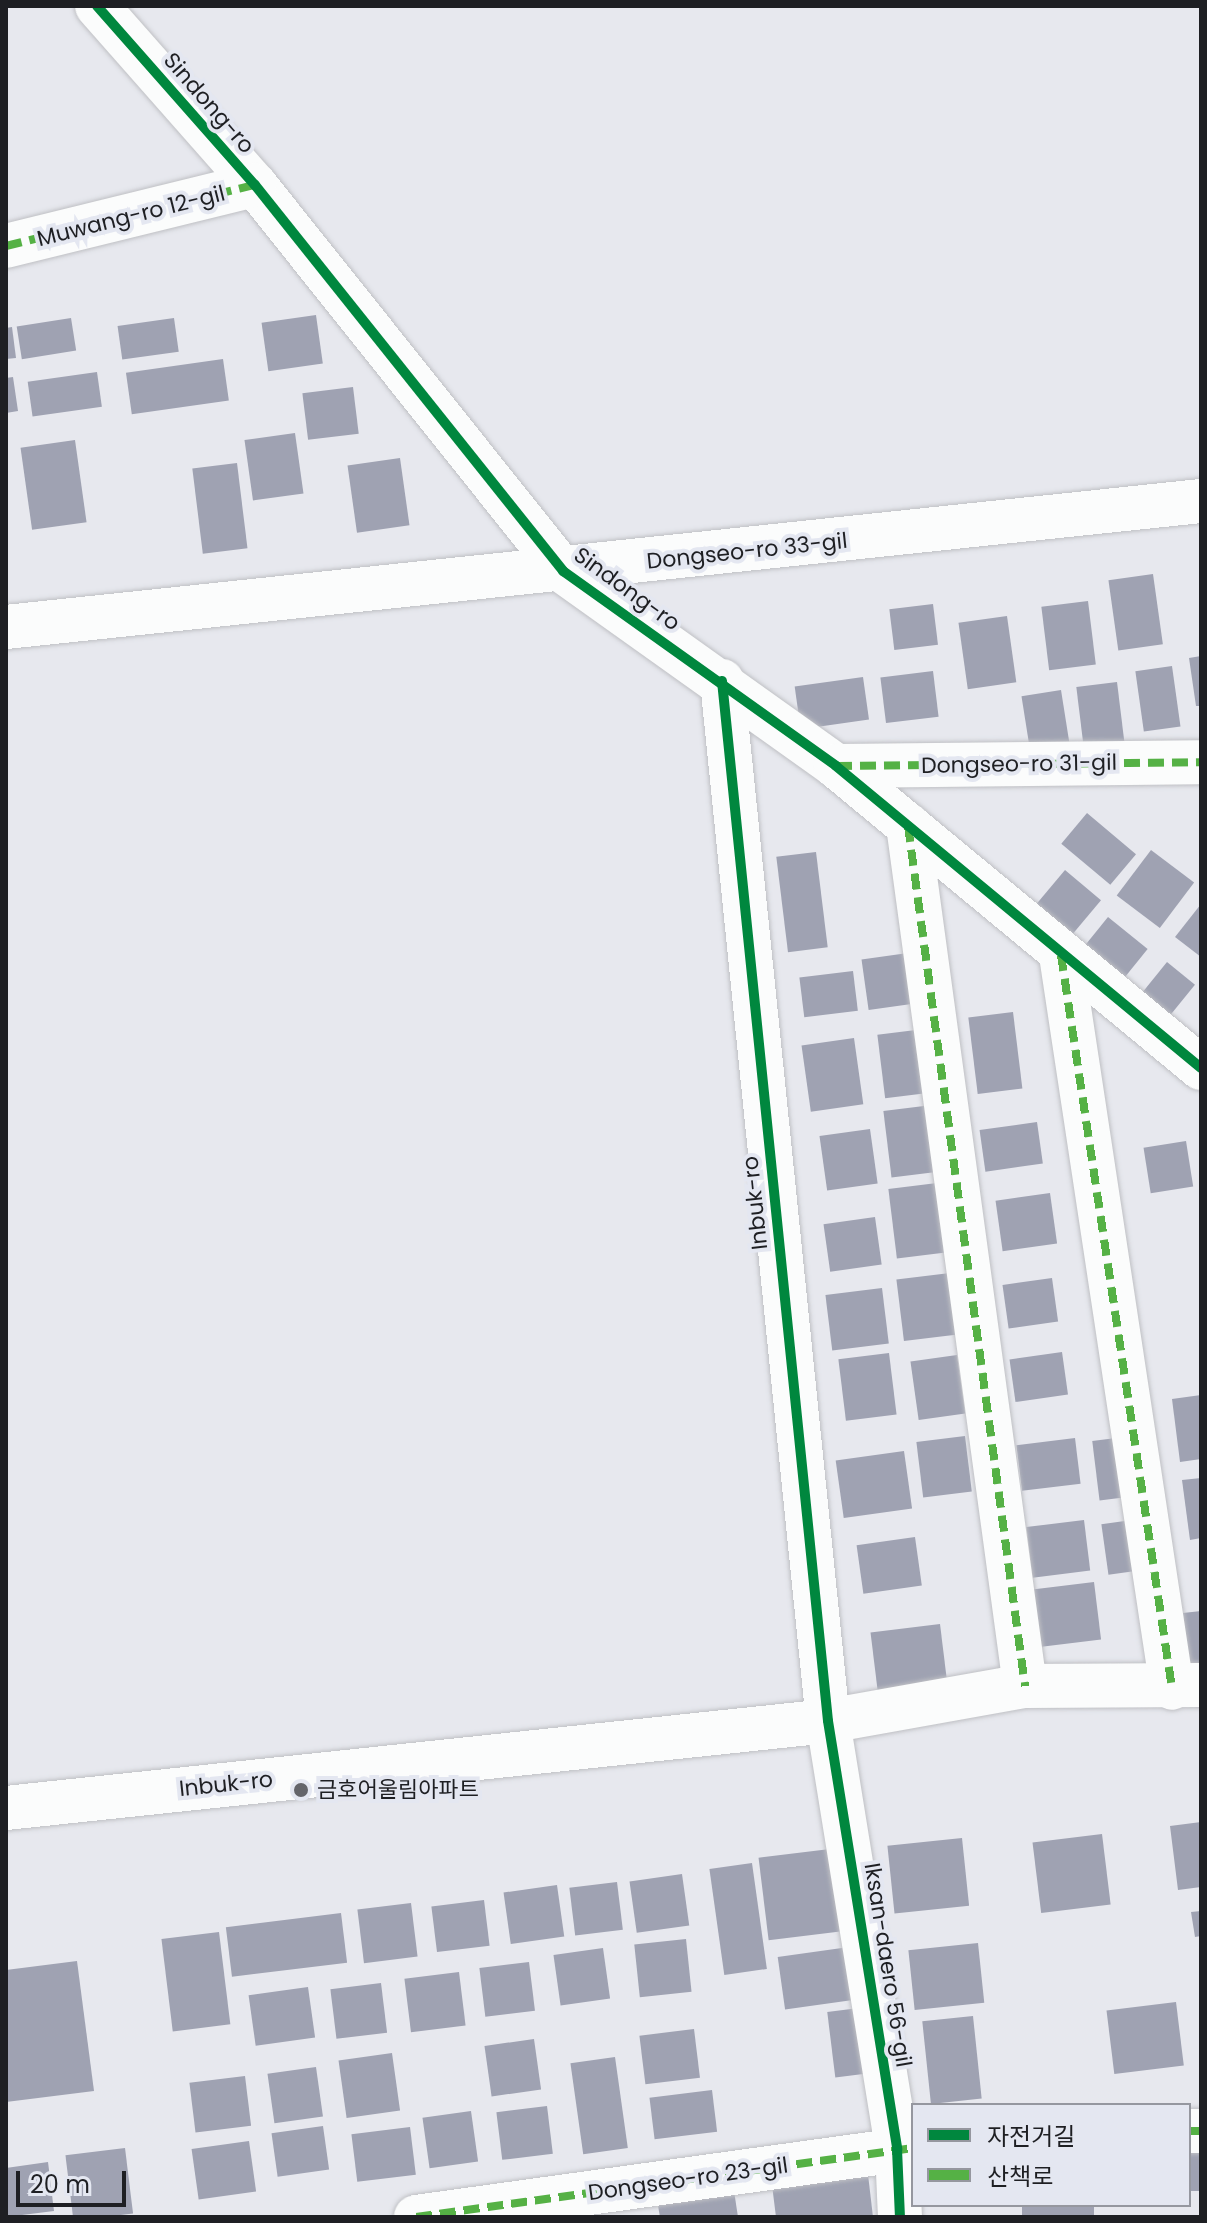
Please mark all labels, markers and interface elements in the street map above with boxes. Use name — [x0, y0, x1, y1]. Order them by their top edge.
street label: Sindong-ro — [158, 47, 260, 159]
street label: Muwang-ro 12-gil — [34, 180, 228, 252]
street label: Dongseo-ro 33-gil — [645, 527, 849, 575]
street label: Sindong-ro — [569, 542, 685, 636]
street label: Dongseo-ro 31-gil — [921, 749, 1117, 779]
street label: Inbuk-ro — [737, 1155, 773, 1251]
street label: Inbuk-ro — [178, 1766, 274, 1802]
place label: 금호어울림아파트 — [317, 1777, 479, 1803]
marker: 금호어울림아파트 — [292, 1781, 310, 1799]
street label: Iksan-daero 56-gil — [859, 1861, 917, 2069]
legend — [911, 2103, 1191, 2207]
text: 자전거길 — [987, 2120, 1075, 2153]
street label: Dongseo-ro 23-gil — [586, 2152, 790, 2206]
scale bar — [20, 2155, 130, 2205]
text: 산책로 — [987, 2160, 1053, 2193]
text: 20 m — [30, 2168, 90, 2201]

